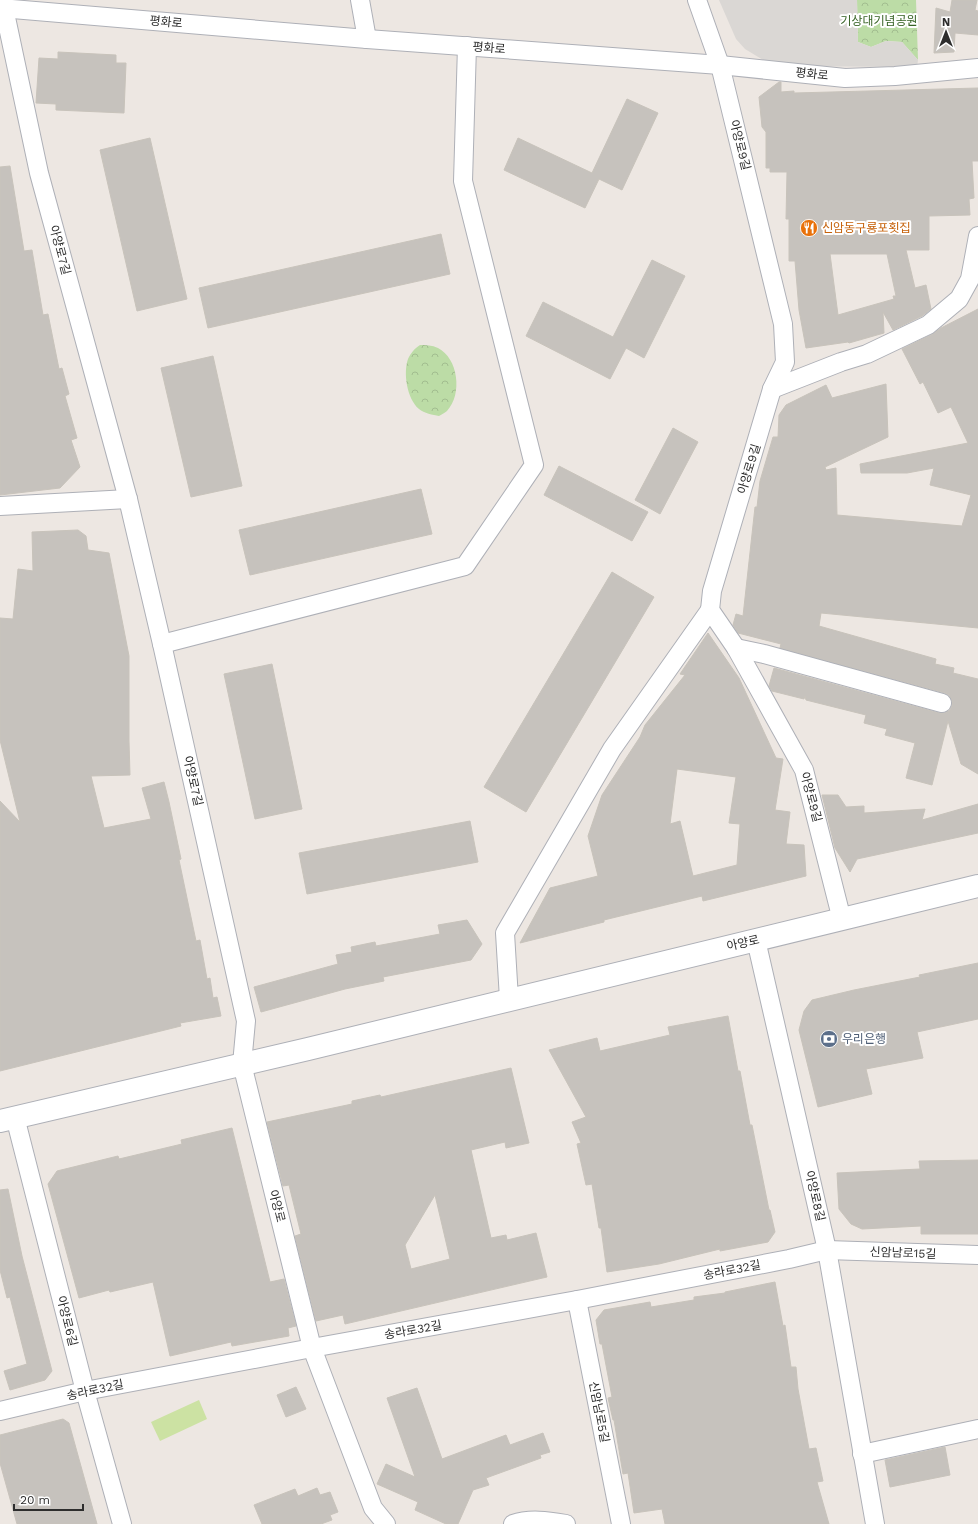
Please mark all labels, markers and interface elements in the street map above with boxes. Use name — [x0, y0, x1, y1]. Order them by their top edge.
north arrow — [926, 12, 966, 52]
street label: 평화로 — [149, 14, 183, 30]
park label: 기상대기념공원 — [840, 14, 918, 28]
text: N — [942, 16, 950, 29]
street label: 평화로 — [472, 40, 506, 56]
street label: 평화로 — [795, 65, 829, 83]
street label: 아양로9길 — [727, 118, 753, 172]
restaurant icon: 신암동구룡포횟집 — [799, 218, 819, 238]
place label: 신암동구룡포횟집 — [822, 221, 910, 235]
street label: 아양로7길 — [47, 224, 73, 276]
street label: 아양로9길 — [735, 442, 763, 496]
street label: 아양로7길 — [180, 755, 206, 807]
street label: 아양로9길 — [798, 770, 824, 824]
street label: 아양로 — [725, 932, 761, 954]
bank icon: 우리은행 — [819, 1029, 839, 1049]
place label: 우리은행 — [842, 1032, 886, 1046]
street label: 아양로8길 — [802, 1169, 828, 1223]
street label: 아양로 — [266, 1188, 288, 1224]
street label: 신암남로15길 — [869, 1245, 937, 1261]
street label: 송라로32길 — [702, 1258, 762, 1282]
street label: 아양로6길 — [54, 1294, 80, 1348]
street label: 송라로32길 — [383, 1318, 443, 1342]
street label: 송라로32길 — [65, 1377, 125, 1403]
street label: 신암남로5길 — [586, 1380, 612, 1444]
scale bar — [14, 1486, 83, 1512]
text: 20 m — [20, 1493, 50, 1507]

